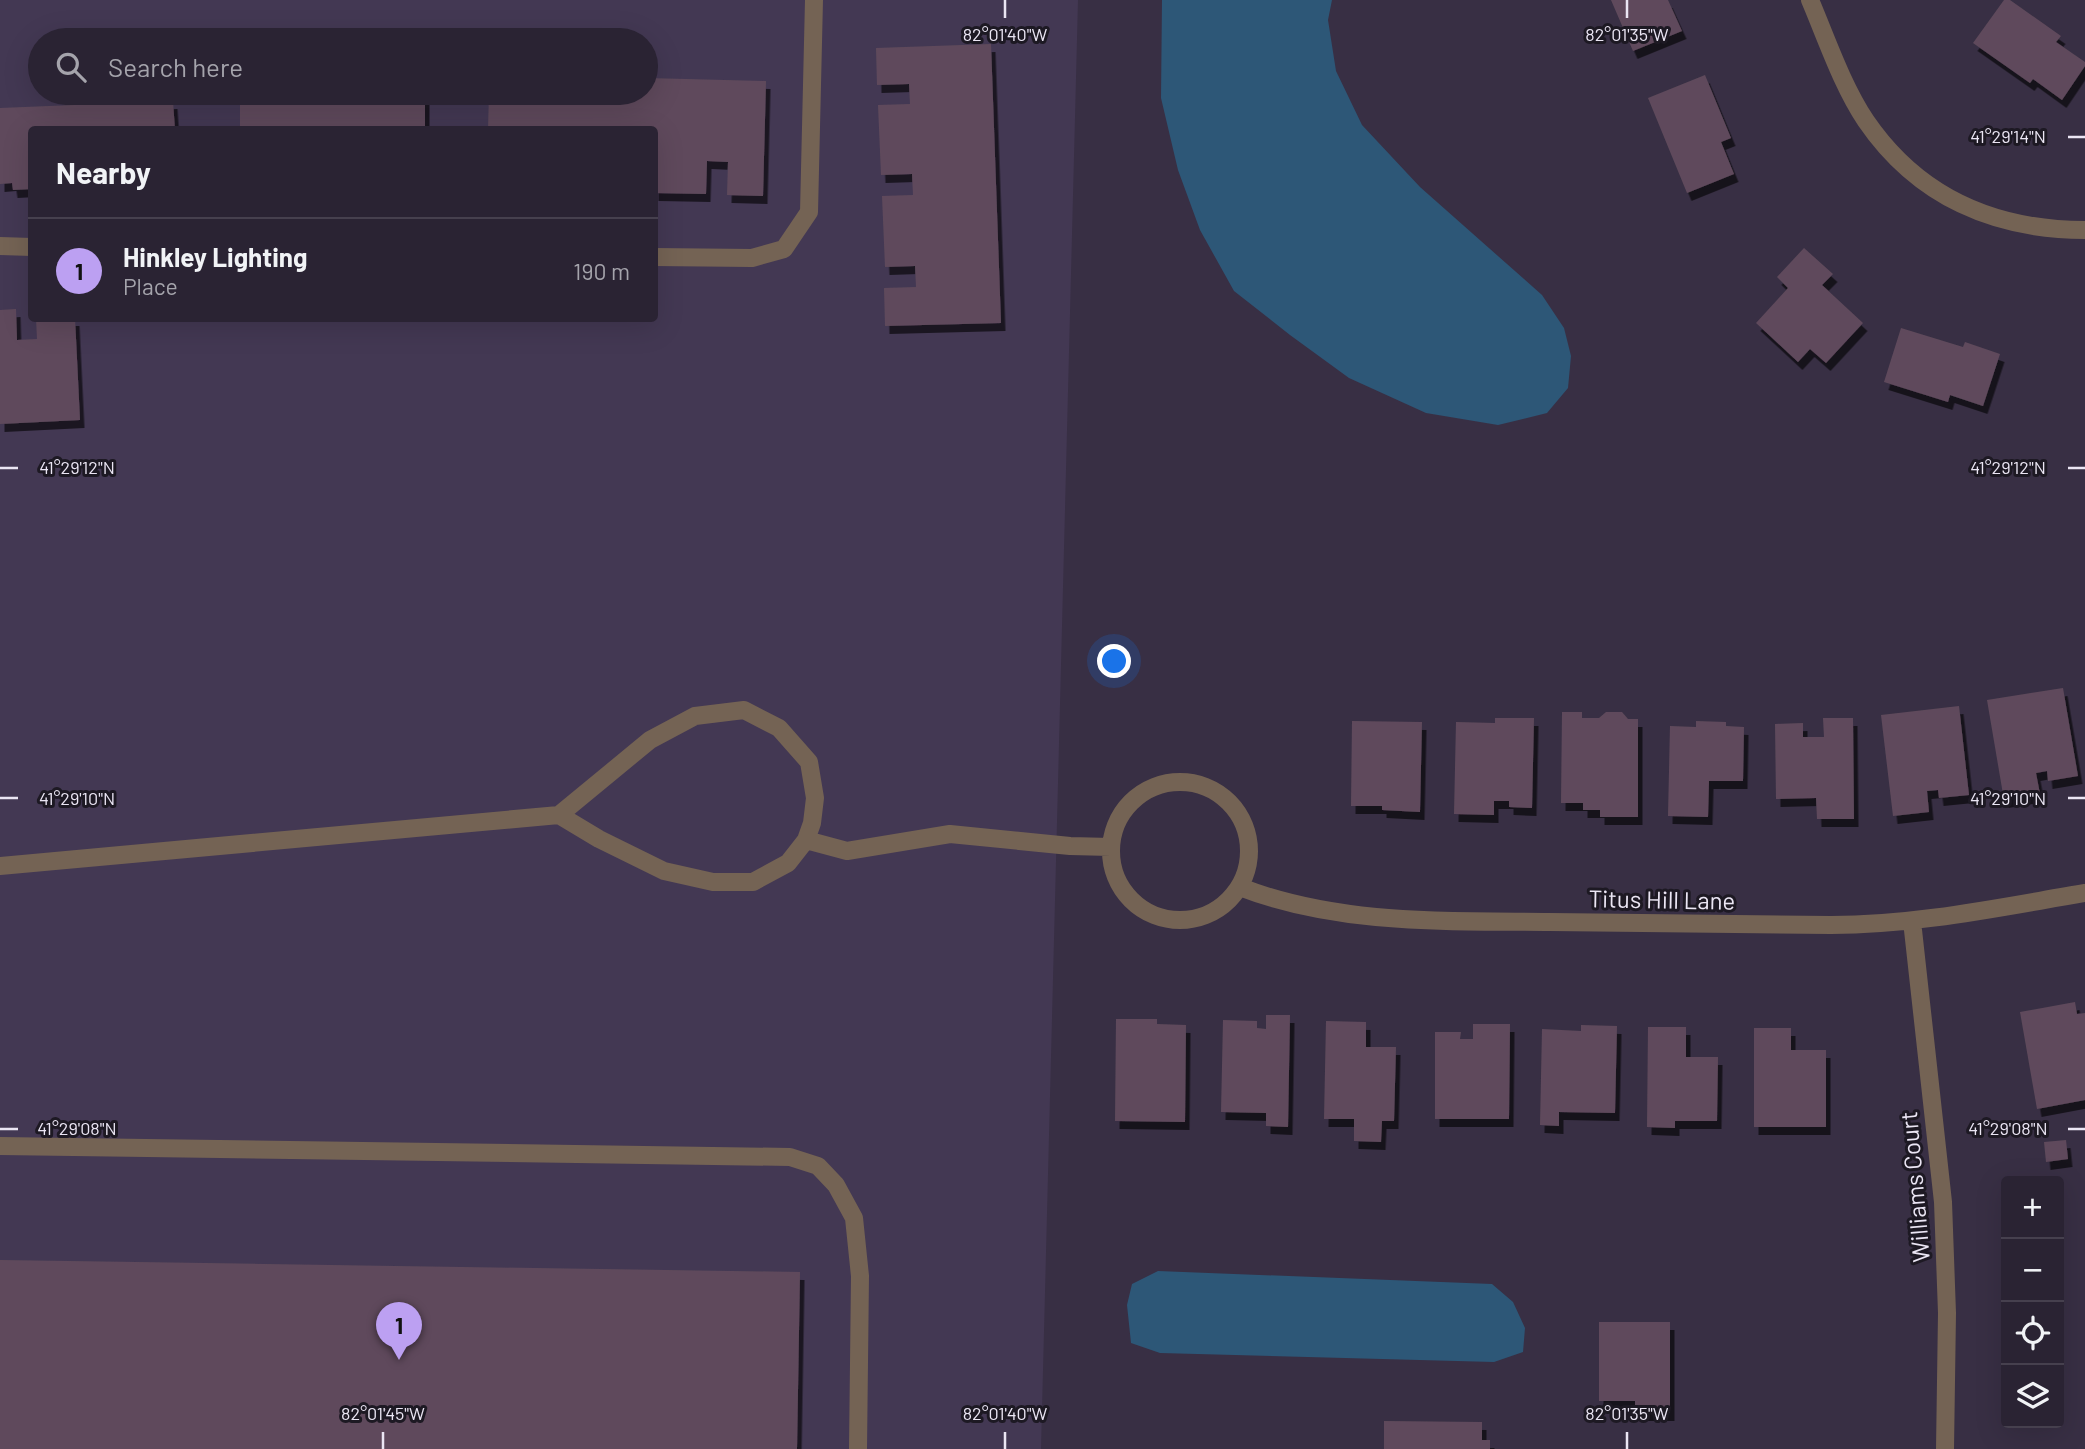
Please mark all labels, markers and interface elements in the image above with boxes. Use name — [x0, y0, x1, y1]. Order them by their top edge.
text: 82°01'40"W — [963, 23, 1048, 45]
text: 82°01'35"W — [1585, 23, 1669, 45]
search box — [28, 28, 658, 105]
icon: search — [52, 48, 90, 86]
text: Search here — [108, 51, 243, 82]
text: 41°29'14"N — [1970, 125, 2046, 147]
text: Nearby — [56, 154, 151, 190]
text: Hinkley Lighting — [123, 241, 308, 272]
text: 1 — [75, 257, 83, 285]
text: 190 m — [573, 257, 630, 285]
text: Place — [123, 272, 178, 300]
text: 41°29'12"N — [39, 456, 115, 478]
text: 41°29'12"N — [1970, 456, 2046, 478]
your location — [1097, 644, 1131, 678]
text: 41°29'10"N — [39, 787, 115, 809]
text: 41°29'10"N — [1970, 787, 2046, 809]
street label: Titus Hill Lane — [1589, 883, 1735, 915]
street label: Williams Court — [1893, 1110, 1935, 1264]
text: 41°29'08"N — [37, 1117, 117, 1139]
text: 41°29'08"N — [1968, 1117, 2048, 1139]
map controls — [2001, 1176, 2064, 1428]
button: + — [2001, 1176, 2064, 1239]
button: − — [2001, 1239, 2064, 1302]
pin: 1 — [376, 1302, 422, 1360]
button: locate — [2001, 1302, 2064, 1365]
button: layers — [2001, 1365, 2064, 1428]
text: 82°01'45"W — [341, 1402, 425, 1424]
text: 82°01'40"W — [963, 1402, 1048, 1424]
text: 82°01'35"W — [1585, 1402, 1669, 1424]

